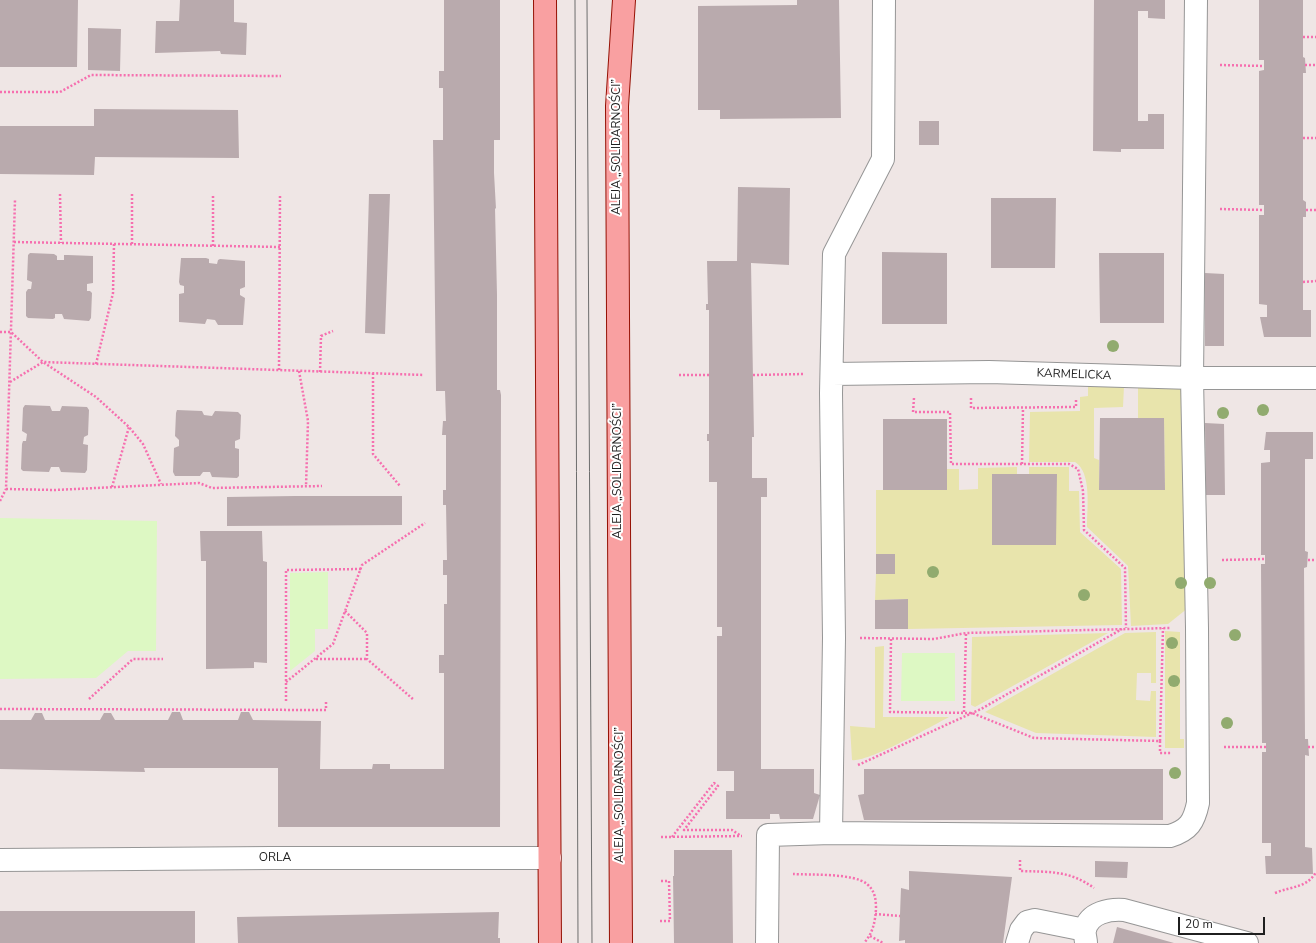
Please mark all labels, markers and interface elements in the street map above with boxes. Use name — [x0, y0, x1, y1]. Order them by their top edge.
street label: ALEJA „SOLIDARNOŚCI” — [610, 79, 624, 215]
street label: KARMELICKA — [1036, 366, 1112, 384]
street label: ALEJA „SOLIDARNOŚCI” — [611, 403, 625, 539]
street label: ALEJA „SOLIDARNOŚCI” — [613, 727, 627, 863]
street label: ORLA — [259, 851, 291, 865]
scale bar — [1180, 909, 1267, 935]
text: 20 m — [1185, 916, 1213, 932]

